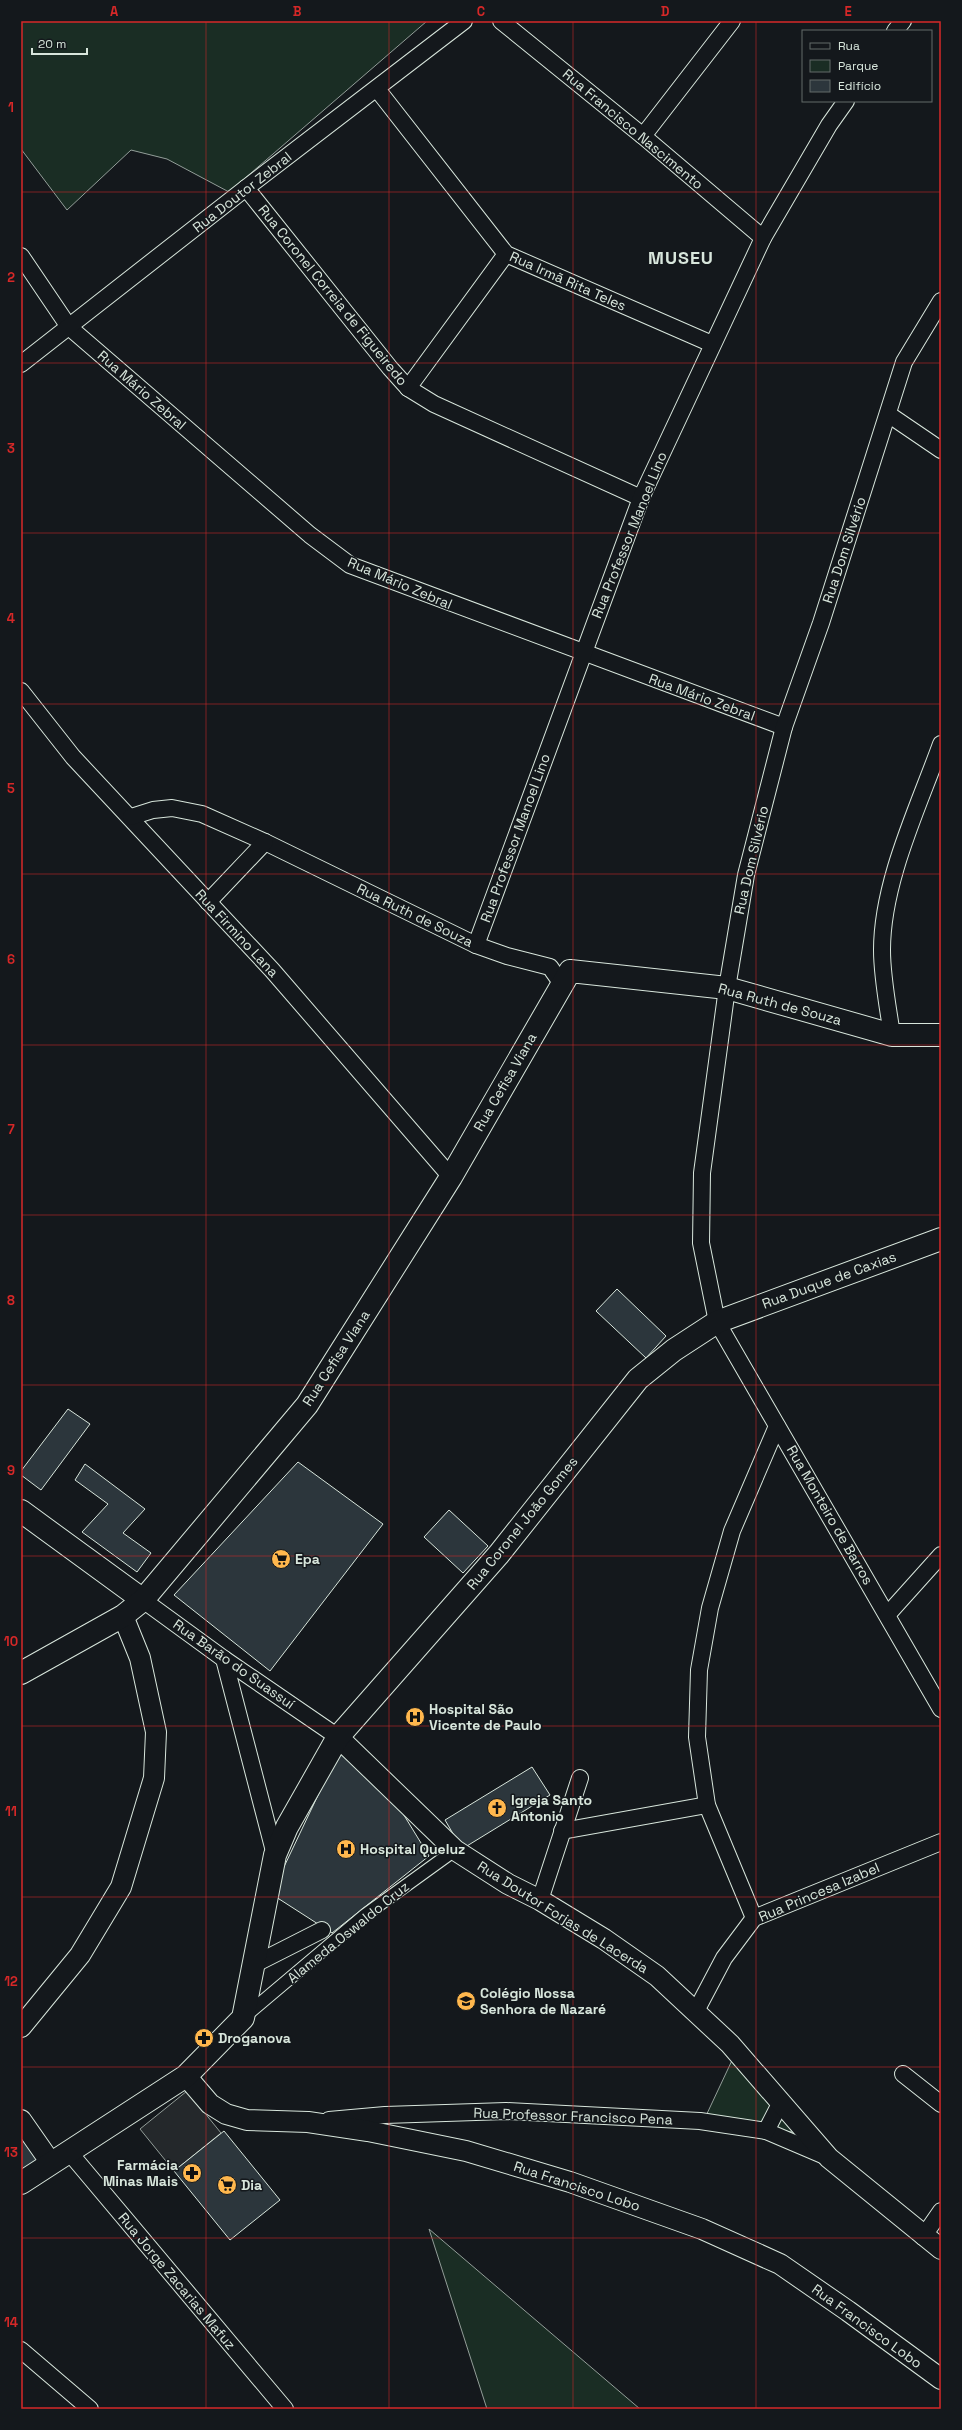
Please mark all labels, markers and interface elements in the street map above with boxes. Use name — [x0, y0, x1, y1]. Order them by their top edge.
text: A — [110, 3, 119, 20]
text: B — [293, 3, 302, 20]
text: C — [477, 3, 485, 20]
text: D — [661, 3, 670, 20]
text: E — [844, 3, 852, 20]
scale bar — [32, 30, 87, 56]
legend — [802, 30, 932, 102]
text: 20 m — [38, 36, 66, 52]
text: Rua — [838, 38, 860, 54]
text: Parque — [838, 58, 878, 74]
street label: Rua Francisco Nascimento — [559, 65, 707, 193]
text: Edifício — [838, 78, 881, 94]
text: 1 — [8, 99, 14, 116]
street label: Rua Doutor Zebral — [189, 148, 295, 236]
street label: Rua Coronel Correia de Figueiredo — [254, 201, 412, 389]
district label: MUSEU — [648, 246, 714, 269]
street label: Rua Irmã Rita Teles — [507, 247, 629, 315]
text: 2 — [7, 269, 15, 286]
street label: Rua Mário Zebral — [94, 347, 190, 433]
text: 3 — [7, 440, 15, 457]
street label: Rua Professor Manoel Lino — [587, 449, 671, 621]
street label: Rua Dom Silvério — [818, 494, 870, 606]
street label: Rua Mário Zebral — [345, 553, 455, 613]
text: 4 — [7, 610, 15, 627]
street label: Rua Mário Zebral — [646, 669, 758, 725]
street label: Rua Professor Manoel Lino — [476, 751, 554, 925]
text: 5 — [7, 780, 15, 797]
street label: Rua Dom Silvério — [730, 804, 772, 916]
street label: Rua Ruth de Souza — [354, 879, 476, 951]
street label: Rua Firmino Lana — [192, 885, 282, 981]
text: 6 — [7, 951, 15, 968]
street label: Rua Ruth de Souza — [716, 979, 844, 1029]
street label: Rua Cefisa Viana — [469, 1029, 541, 1135]
text: 7 — [7, 1121, 15, 1138]
street label: Rua Duque de Caxias — [759, 1247, 899, 1313]
text: 8 — [7, 1292, 15, 1309]
street label: Rua Cefisa Viana — [298, 1307, 374, 1409]
street label: Rua Monteiro de Barros — [783, 1442, 877, 1588]
street label: Rua Coronel João Gomes — [463, 1453, 581, 1593]
text: 9 — [7, 1462, 15, 1479]
supermarket icon: Epa — [270, 1548, 292, 1570]
place label: Epa — [295, 1550, 320, 1568]
street label: Rua Barão do Suassuí — [170, 1615, 299, 1713]
text: 10 — [4, 1633, 18, 1650]
place label: Hospital São Vicente de Paulo — [429, 1700, 542, 1734]
hospital icon: Hospital São Vicente de Paulo — [404, 1706, 426, 1728]
place label: Igreja Santo Antonio — [511, 1791, 592, 1825]
church icon: Igreja Santo Antonio — [486, 1797, 508, 1819]
text: 11 — [5, 1803, 17, 1820]
hospital icon: Hospital Queluz — [335, 1838, 357, 1860]
place label: Hospital Queluz — [360, 1840, 465, 1858]
street label: Rua Doutor Forjas de Lacerda — [474, 1857, 652, 1977]
street label: Rua Princesa Izabel — [756, 1858, 882, 1926]
street label: Alameda Oswaldo Cruz — [283, 1877, 413, 1987]
text: 12 — [4, 1973, 18, 1990]
place label: Colégio Nossa Senhora de Nazaré — [480, 1984, 606, 2018]
school or university icon: Colégio Nossa Senhora de Nazaré — [455, 1990, 477, 2012]
pharmacy icon: Droganova — [193, 2027, 215, 2049]
place label: Droganova — [218, 2029, 291, 2047]
street label: Rua Professor Francisco Pena — [473, 2104, 673, 2128]
text: 13 — [4, 2144, 18, 2161]
place label: Farmácia Minas Mais — [103, 2156, 178, 2190]
street label: Rua Francisco Lobo — [511, 2157, 643, 2215]
pharmacy icon: Farmácia Minas Mais — [181, 2162, 203, 2184]
supermarket icon: Dia — [216, 2174, 238, 2196]
place label: Dia — [241, 2176, 262, 2194]
street label: Rua Jorge Zacarias Mafuz — [114, 2209, 240, 2353]
street label: Rua Francisco Lobo — [808, 2280, 926, 2372]
text: 14 — [4, 2314, 18, 2331]

